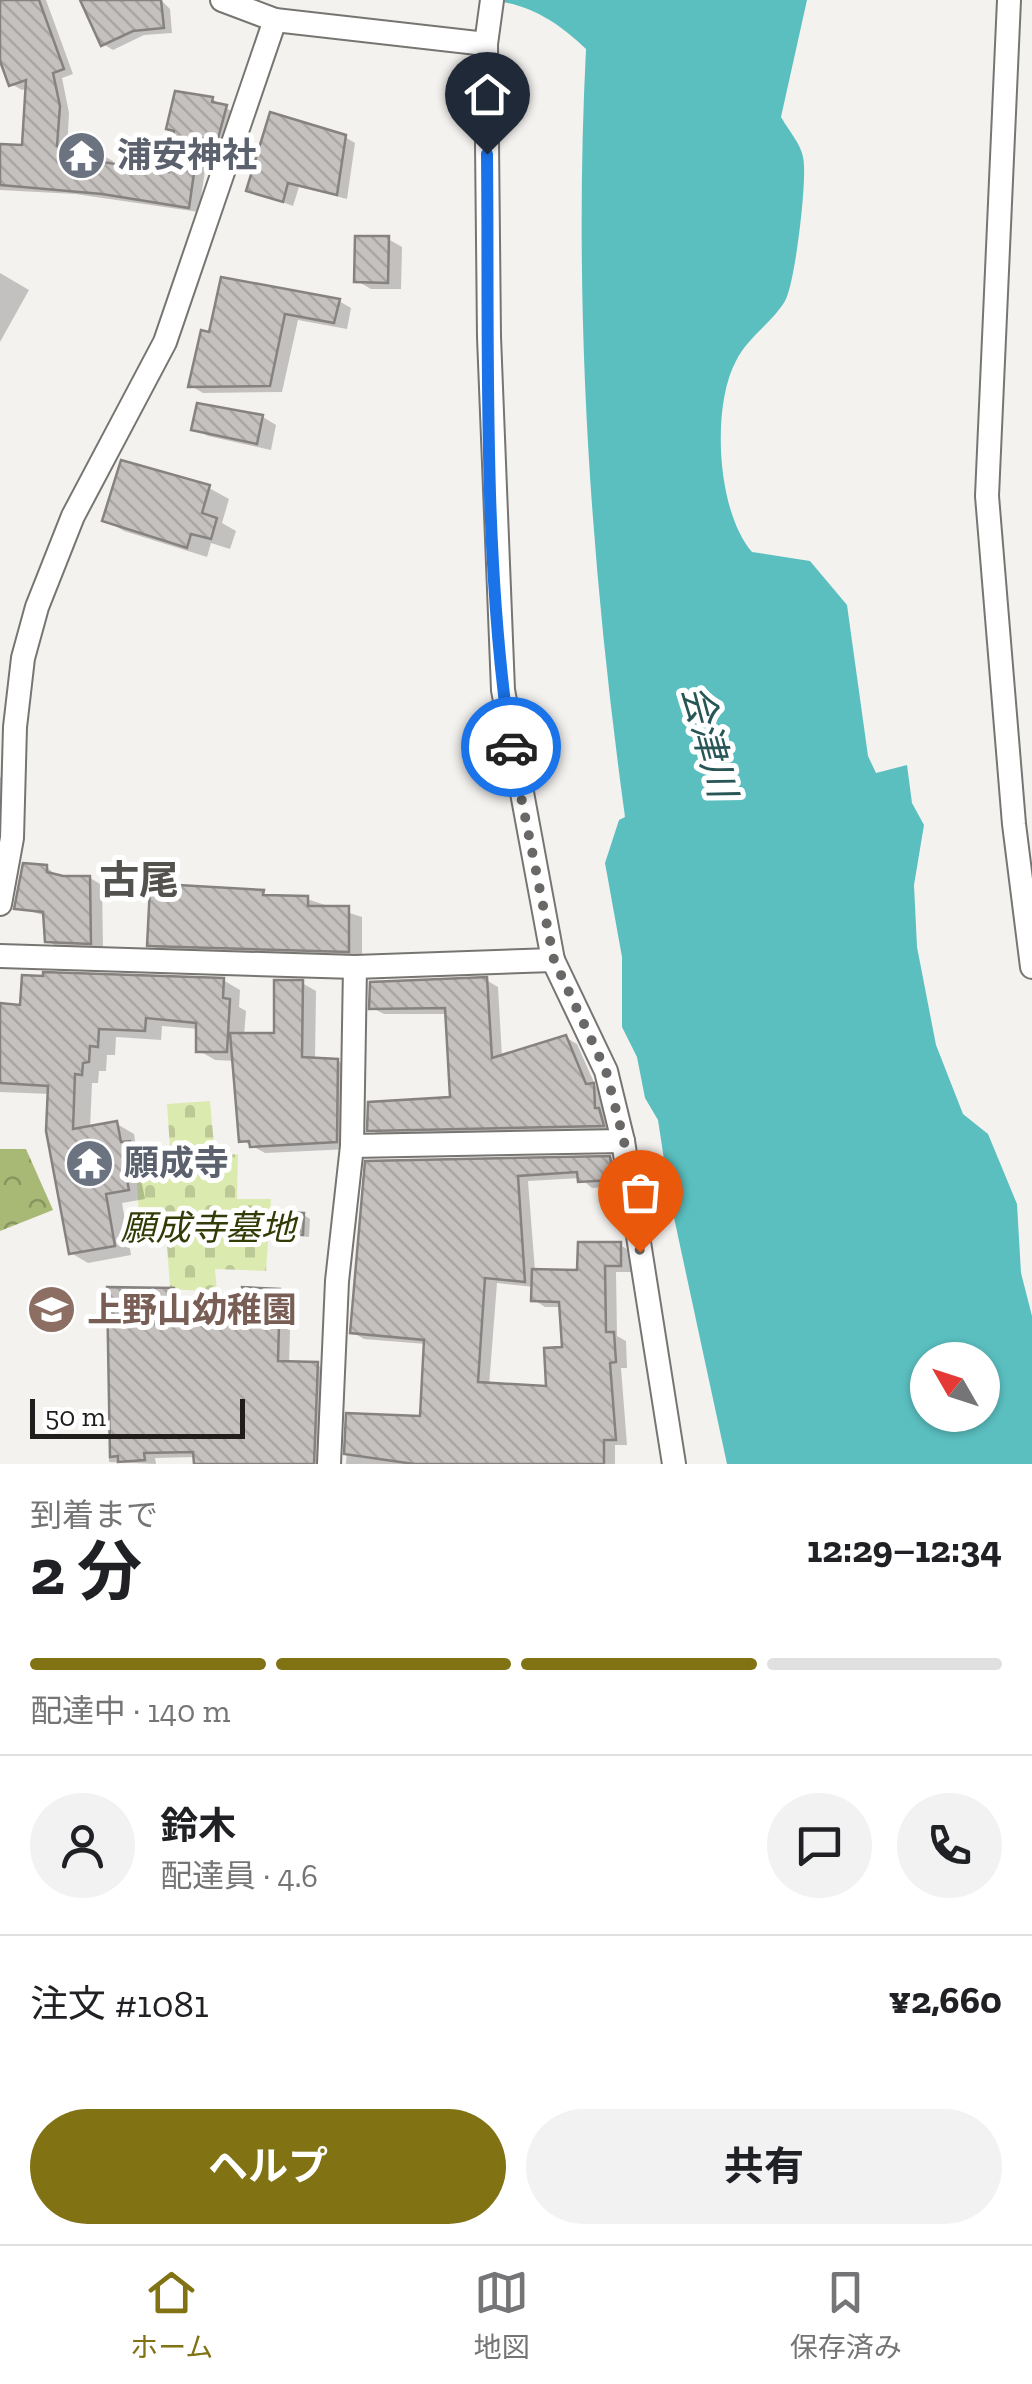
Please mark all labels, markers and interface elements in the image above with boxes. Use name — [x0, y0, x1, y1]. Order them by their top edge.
pin — [445, 52, 530, 155]
icon: home — [460, 67, 515, 122]
temple icon: 浦安神社 — [56, 129, 108, 181]
place label: 浦安神社 — [117, 134, 257, 176]
water label: 会津川 — [672, 680, 747, 806]
courier — [461, 697, 561, 797]
icon: car — [484, 720, 539, 775]
district label: 古尾 — [99, 856, 179, 904]
temple icon: 願成寺 — [63, 1137, 115, 1189]
place label: 願成寺 — [124, 1142, 229, 1184]
pin — [598, 1150, 683, 1253]
icon: bag — [613, 1165, 668, 1220]
park label: 願成寺墓地 — [120, 1207, 298, 1249]
school or university icon: 上野山幼稚園 — [26, 1284, 78, 1336]
place label: 上野山幼稚園 — [87, 1289, 297, 1331]
north arrow — [910, 1342, 1000, 1432]
map controls — [910, 1342, 1000, 1432]
scale bar — [30, 1394, 245, 1438]
text: 50 m — [45, 1400, 106, 1433]
text: 到着まで — [30, 1496, 158, 1534]
text: 12:29–12:34 — [807, 1526, 1002, 1572]
text: 2 分 — [30, 1533, 142, 1611]
text: 配達中 · 140 m — [30, 1692, 230, 1730]
button: person — [30, 1793, 135, 1898]
button: chat — [767, 1793, 872, 1898]
button: phone — [897, 1793, 1002, 1898]
text: 鈴木 — [160, 1803, 236, 1849]
text: 配達員 · 4.6 — [160, 1857, 318, 1895]
text: ¥2,660 — [888, 1977, 1002, 2023]
text: 注文 #1081 — [30, 1981, 209, 2027]
button: ヘルプ — [30, 2109, 506, 2224]
button: 共有 — [526, 2109, 1002, 2224]
tab: ホーム — [130, 2265, 213, 2365]
tab: 地図 — [474, 2265, 530, 2365]
tab: 保存済み — [790, 2265, 902, 2365]

